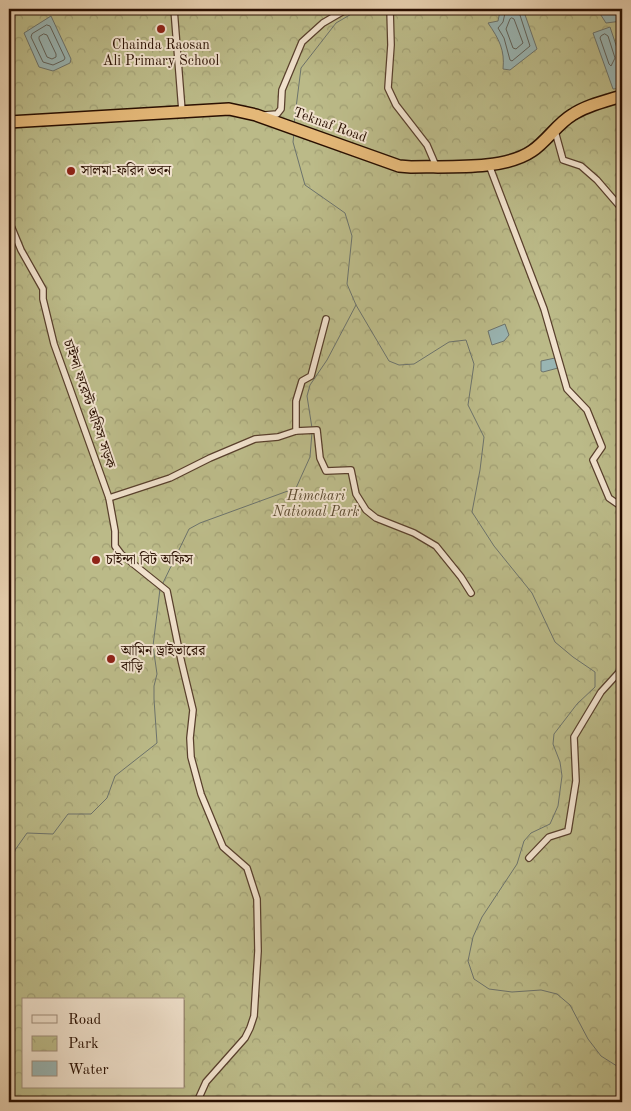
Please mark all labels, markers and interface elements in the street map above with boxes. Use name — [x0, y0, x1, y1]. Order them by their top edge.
marker: Chainda Raosan Ali Primary School — [155, 23, 167, 35]
place label: Chainda Raosan Ali Primary School — [103, 38, 219, 68]
street label: Teknaf Road — [291, 105, 369, 145]
place label: সালমা-ফরিদ ভবন — [80, 162, 172, 178]
marker: সালমা-ফরিদ ভবন — [65, 165, 77, 177]
street label: চাইন্দা ফরেস্ট অফিস সড়ক — [60, 336, 121, 471]
park label: Himchari National Park — [272, 489, 359, 519]
place label: চাইন্দা বিট অফিস — [105, 550, 193, 567]
marker: চাইন্দা বিট অফিস — [90, 554, 102, 566]
place label: আমিন ড্রাইভারের বাড়ি — [120, 641, 206, 674]
marker: আমিন ড্রাইভারের বাড়ি — [105, 653, 117, 665]
legend — [22, 998, 185, 1088]
text: Road — [68, 1013, 102, 1028]
text: Park — [68, 1037, 99, 1052]
text: Water — [68, 1063, 109, 1078]

